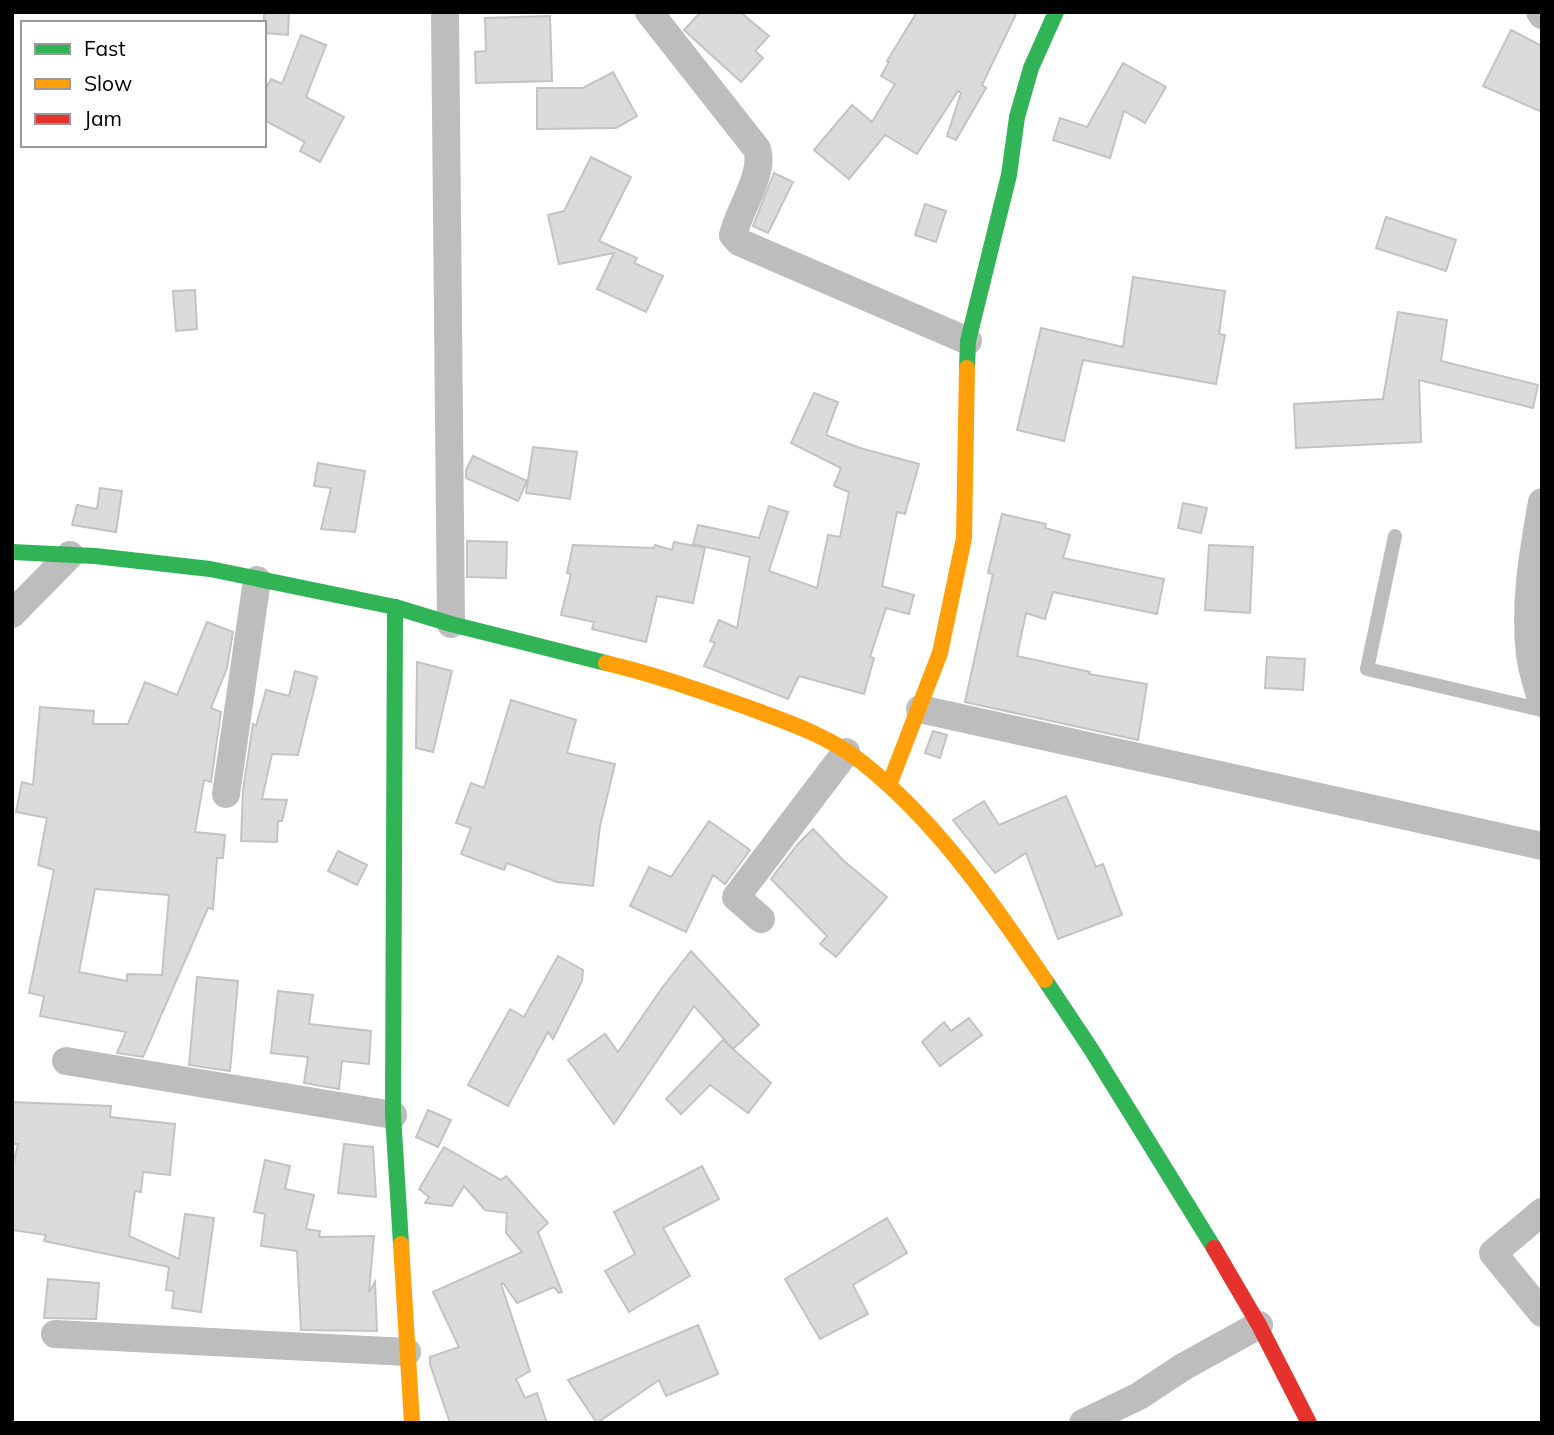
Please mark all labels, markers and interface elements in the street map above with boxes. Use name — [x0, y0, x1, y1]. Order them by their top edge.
legend — [21, 21, 266, 147]
text: Fast — [84, 35, 126, 61]
text: Slow — [84, 70, 132, 96]
text: Jam — [84, 105, 122, 131]

